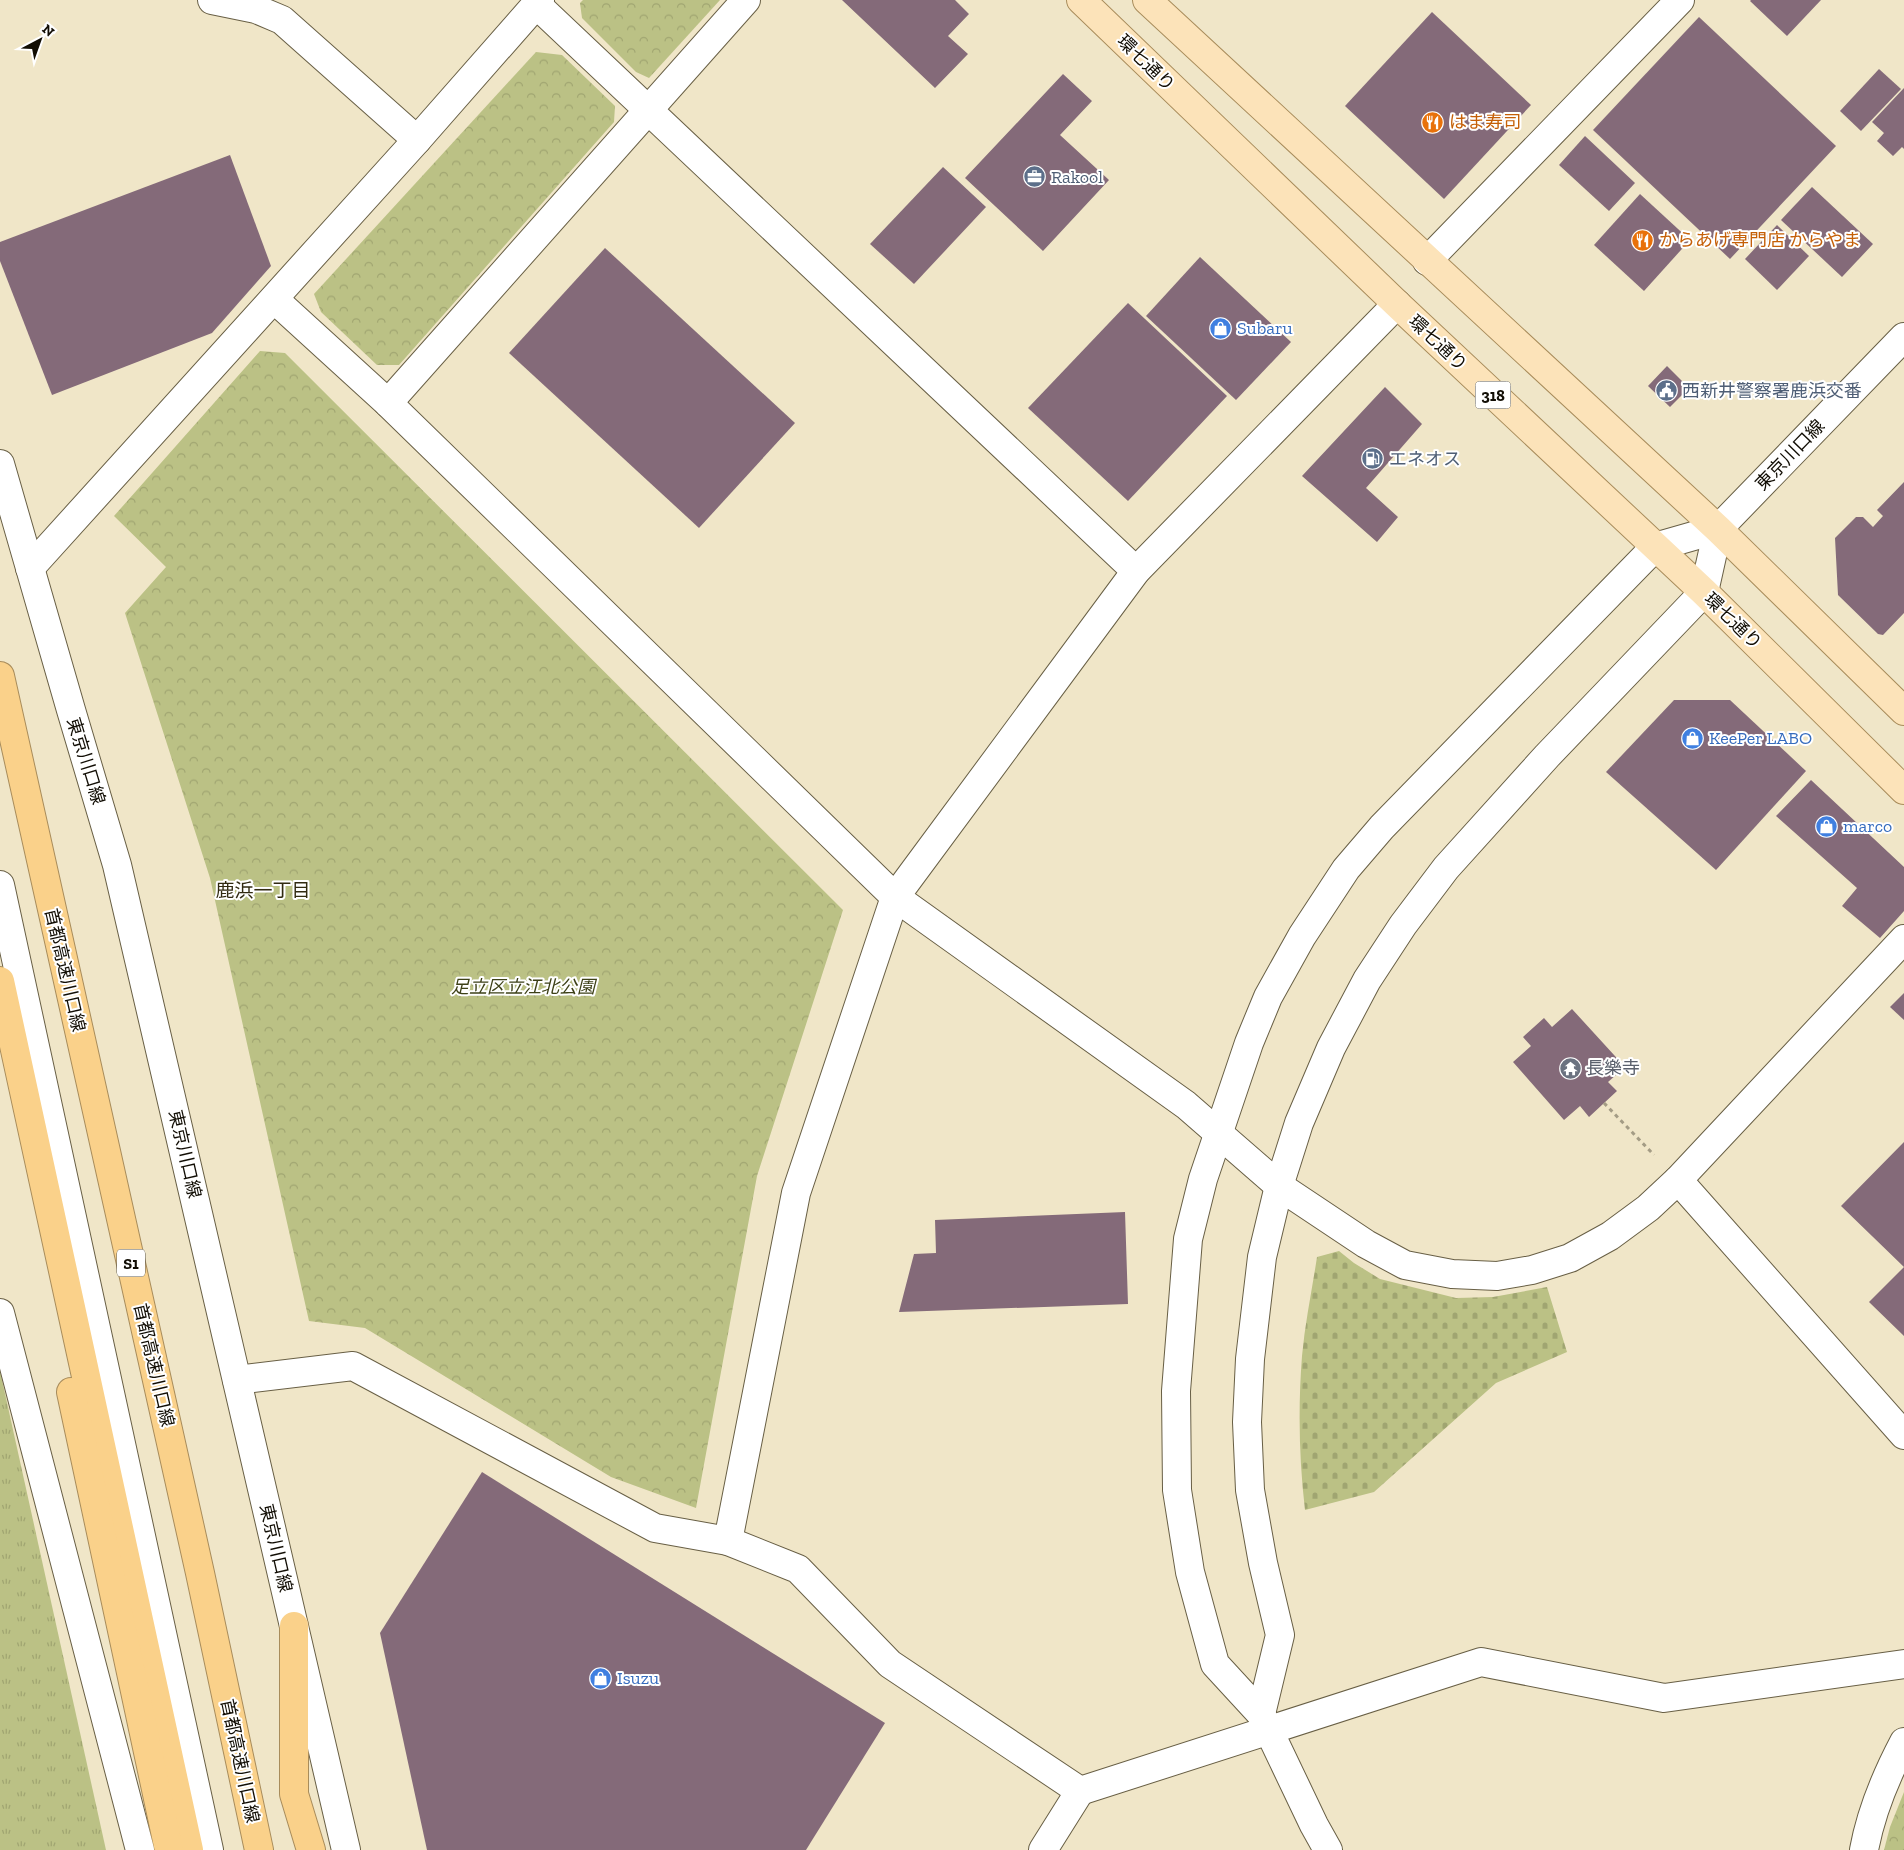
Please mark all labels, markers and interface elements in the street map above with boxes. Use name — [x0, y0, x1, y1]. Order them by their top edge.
north arrow — [15, 15, 65, 65]
text: N — [39, 21, 58, 41]
street label: 環七通り — [1112, 30, 1180, 96]
restaurant icon: はま寿司 — [1421, 110, 1445, 134]
place label: はま寿司 — [1449, 111, 1521, 133]
office icon: Rakool — [1023, 165, 1047, 189]
place label: Rakool — [1051, 166, 1103, 188]
restaurant icon: からあげ専門店 からやま — [1631, 228, 1655, 252]
place label: からあげ専門店 からやま — [1659, 229, 1861, 251]
street label: 環七通り — [1404, 310, 1472, 376]
shop icon: Subaru — [1209, 316, 1233, 340]
place label: Subaru — [1237, 317, 1293, 339]
public building icon: 西新井警察署鹿浜交番 — [1654, 379, 1678, 403]
place label: 西新井警察署鹿浜交番 — [1682, 380, 1862, 402]
road number: 318 — [1476, 382, 1510, 408]
street label: 東京川口線 — [1751, 415, 1829, 495]
fuel station icon: エネオス — [1361, 447, 1385, 471]
place label: エネオス — [1389, 448, 1461, 470]
street label: 環七通り — [1699, 588, 1767, 654]
street label: 東京川口線 — [62, 715, 110, 807]
shop icon: KeePer LABO — [1681, 726, 1705, 750]
place label: KeePer LABO — [1709, 727, 1812, 749]
shop icon: marco — [1815, 814, 1839, 838]
place label: marco — [1843, 815, 1892, 837]
district label: 鹿浜一丁目 — [215, 879, 311, 902]
street label: 首都高速川口線 — [40, 906, 90, 1034]
park label: 足立区立江北公園 — [451, 976, 598, 998]
temple icon: 長樂寺 — [1558, 1056, 1582, 1080]
place label: 長樂寺 — [1586, 1057, 1640, 1079]
street label: 東京川口線 — [164, 1108, 206, 1200]
road number: S1 — [117, 1250, 145, 1276]
street label: 首都高速川口線 — [129, 1301, 179, 1429]
street label: 東京川口線 — [255, 1502, 297, 1594]
shop icon: Isuzu — [589, 1666, 613, 1690]
place label: Isuzu — [617, 1667, 659, 1689]
street label: 首都高速川口線 — [216, 1697, 264, 1825]

